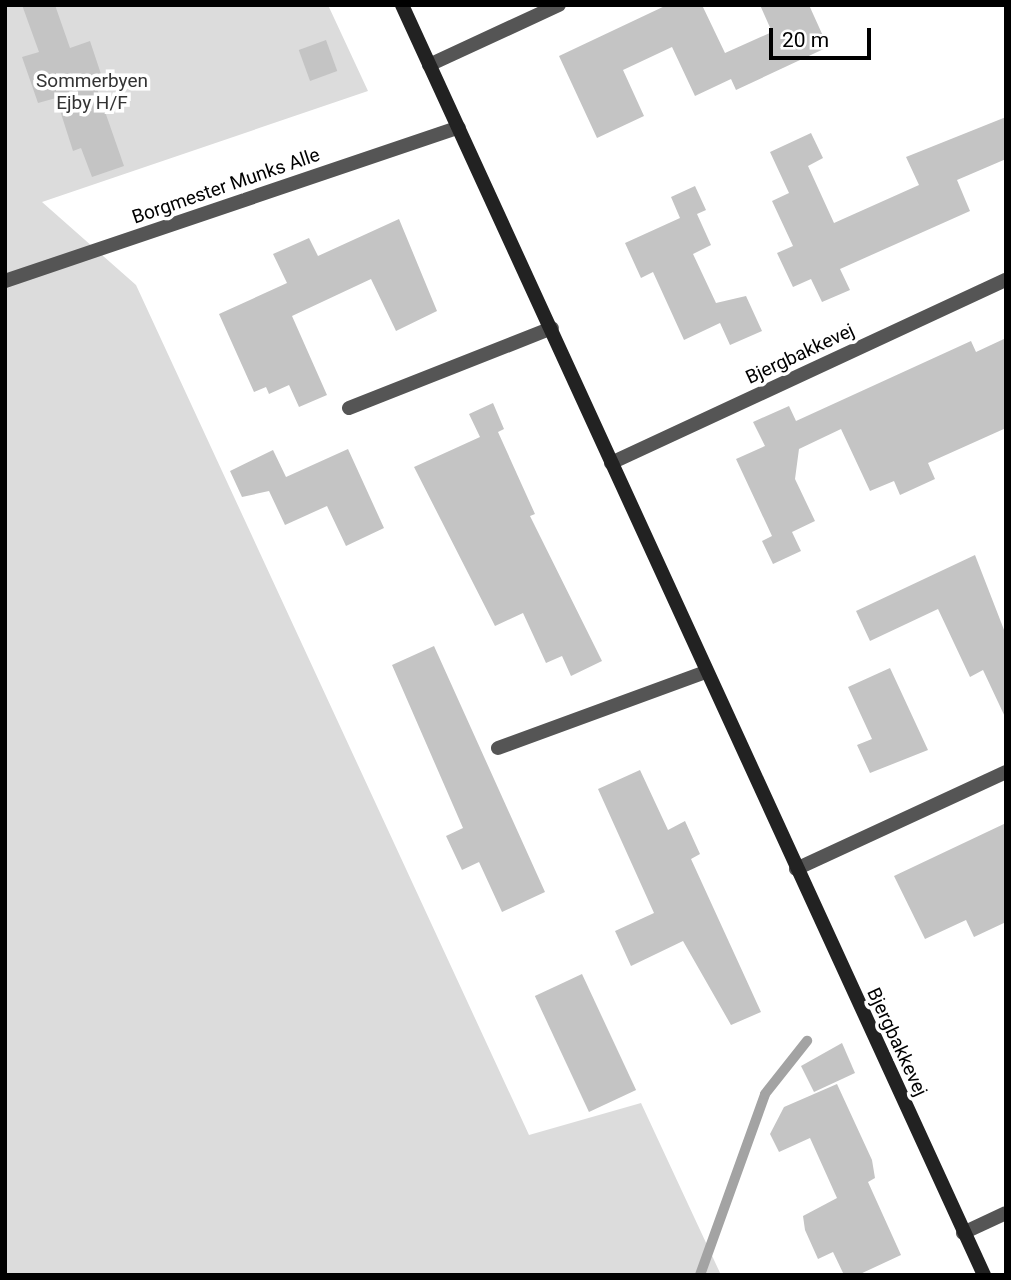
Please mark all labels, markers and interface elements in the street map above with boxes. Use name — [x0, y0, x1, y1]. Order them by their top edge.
scale bar — [773, 14, 874, 58]
text: 20 m — [782, 28, 829, 52]
park label: Sommerbyen Ejby H/F — [36, 70, 148, 114]
street label: Borgmester Munks Alle — [129, 143, 323, 229]
street label: Bjergbakkevej — [742, 319, 858, 389]
street label: Bjergbakkevej — [862, 984, 932, 1100]

